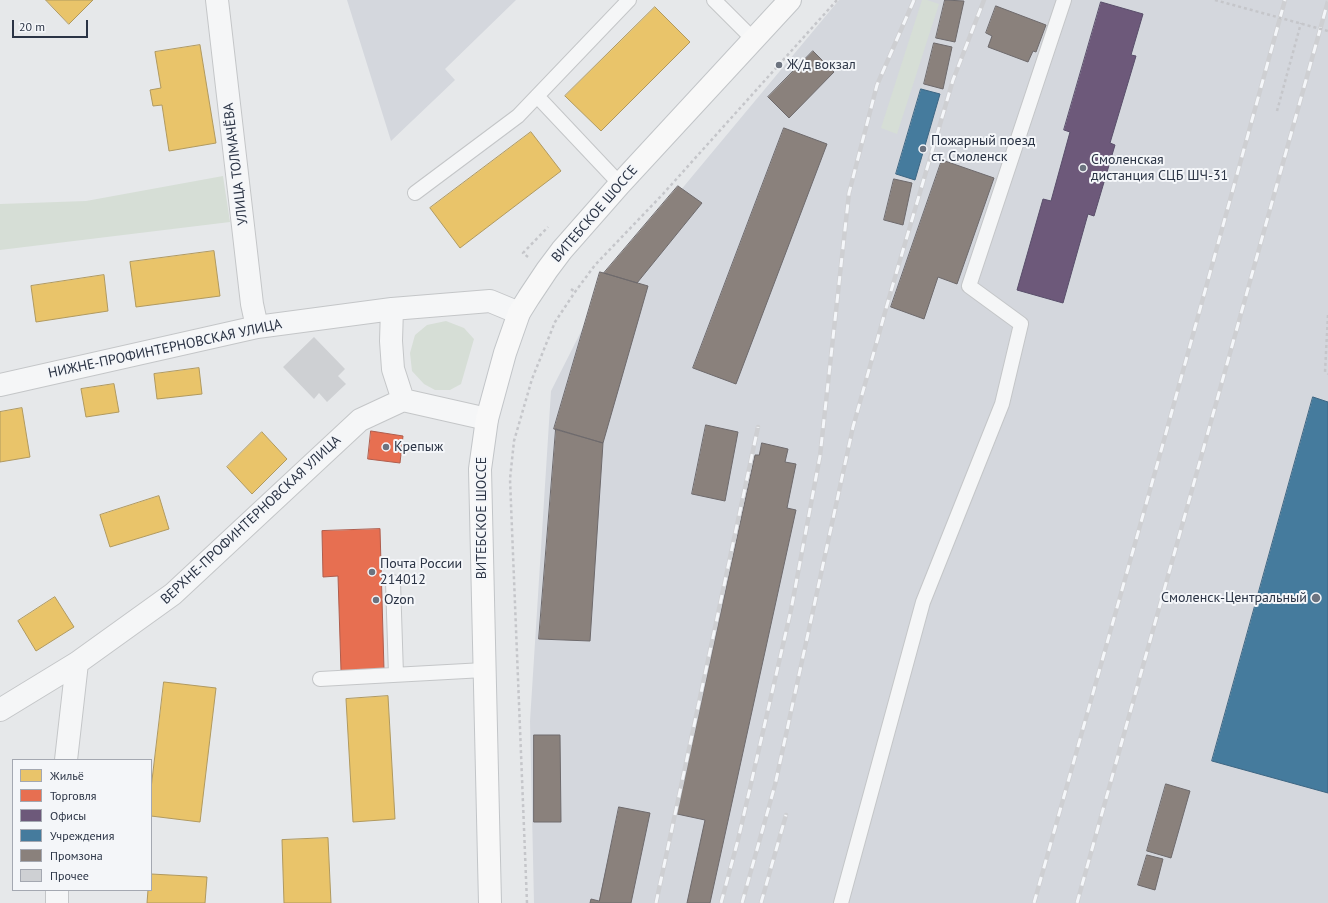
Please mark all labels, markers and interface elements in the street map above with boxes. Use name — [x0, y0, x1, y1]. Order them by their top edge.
scale bar — [14, 12, 90, 38]
text: 20 m — [19, 19, 45, 34]
place label: Ж/д вокзал — [787, 57, 856, 73]
marker: Ж/д вокзал — [774, 60, 784, 70]
street label: УЛИЦА ТОЛМАЧЁВА — [220, 102, 252, 226]
place label: Пожарный поезд ст. Смоленск — [931, 133, 1035, 166]
marker: Пожарный поезд ст. Смоленск — [918, 144, 928, 154]
place label: Смоленская дистанция СЦБ ШЧ-31 — [1091, 152, 1228, 184]
street label: ВИТЕБСКОЕ ШОССЕ — [548, 162, 642, 266]
marker: Смоленская дистанция СЦБ ШЧ-31 — [1078, 163, 1088, 173]
street label: НИЖНЕ-ПРОФИНТЕРНОВСКАЯ УЛИЦА — [47, 316, 283, 382]
street label: ВЕРХНЕ-ПРОФИНТЕРНОВСКАЯ УЛИЦА — [158, 432, 344, 608]
place label: Крепыж — [394, 439, 443, 455]
marker: Крепыж — [381, 442, 391, 452]
street label: ВИТЕБСКОЕ ШОССЕ — [474, 457, 490, 579]
place label: Почта России 214012 — [380, 556, 462, 588]
marker: Почта России 214012 — [367, 567, 377, 577]
place label: Смоленск-Центральный — [1161, 590, 1307, 606]
place label: Ozon — [384, 592, 414, 608]
marker: Смоленск-Центральный — [1310, 592, 1322, 604]
marker: Ozon — [371, 595, 381, 605]
legend — [12, 759, 152, 891]
text: Жильё — [50, 768, 84, 783]
text: Торговля — [50, 788, 96, 803]
text: Офисы — [50, 808, 86, 823]
text: Учреждения — [50, 828, 114, 843]
text: Промзона — [50, 848, 103, 863]
text: Прочее — [50, 868, 89, 883]

